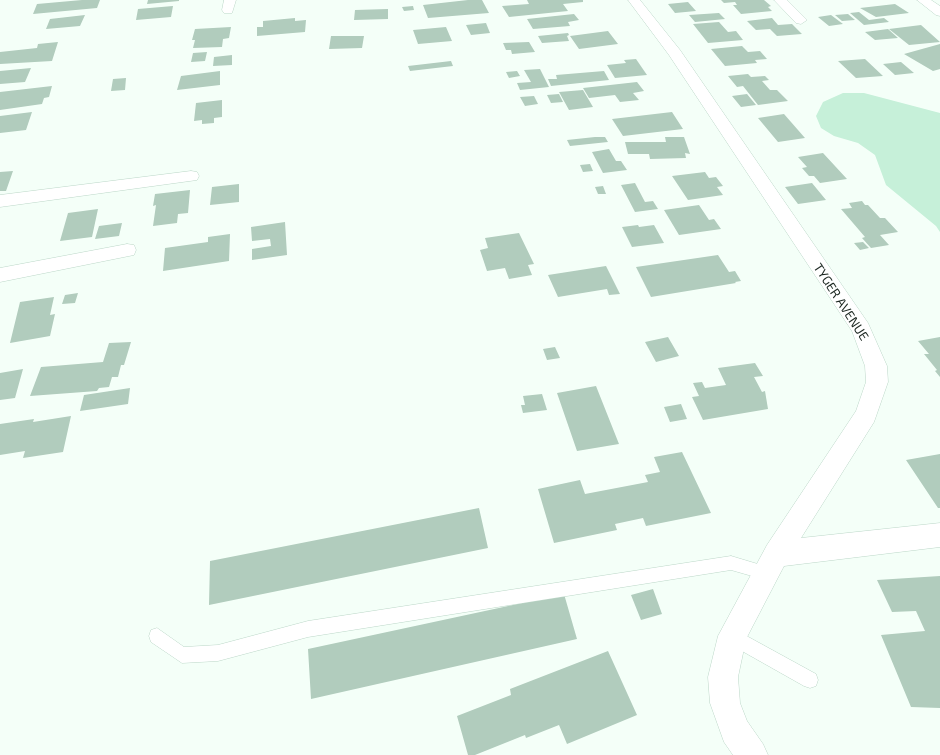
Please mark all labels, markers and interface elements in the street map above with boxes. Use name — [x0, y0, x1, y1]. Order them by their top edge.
street label: TYGER AVENUE — [810, 260, 872, 344]

